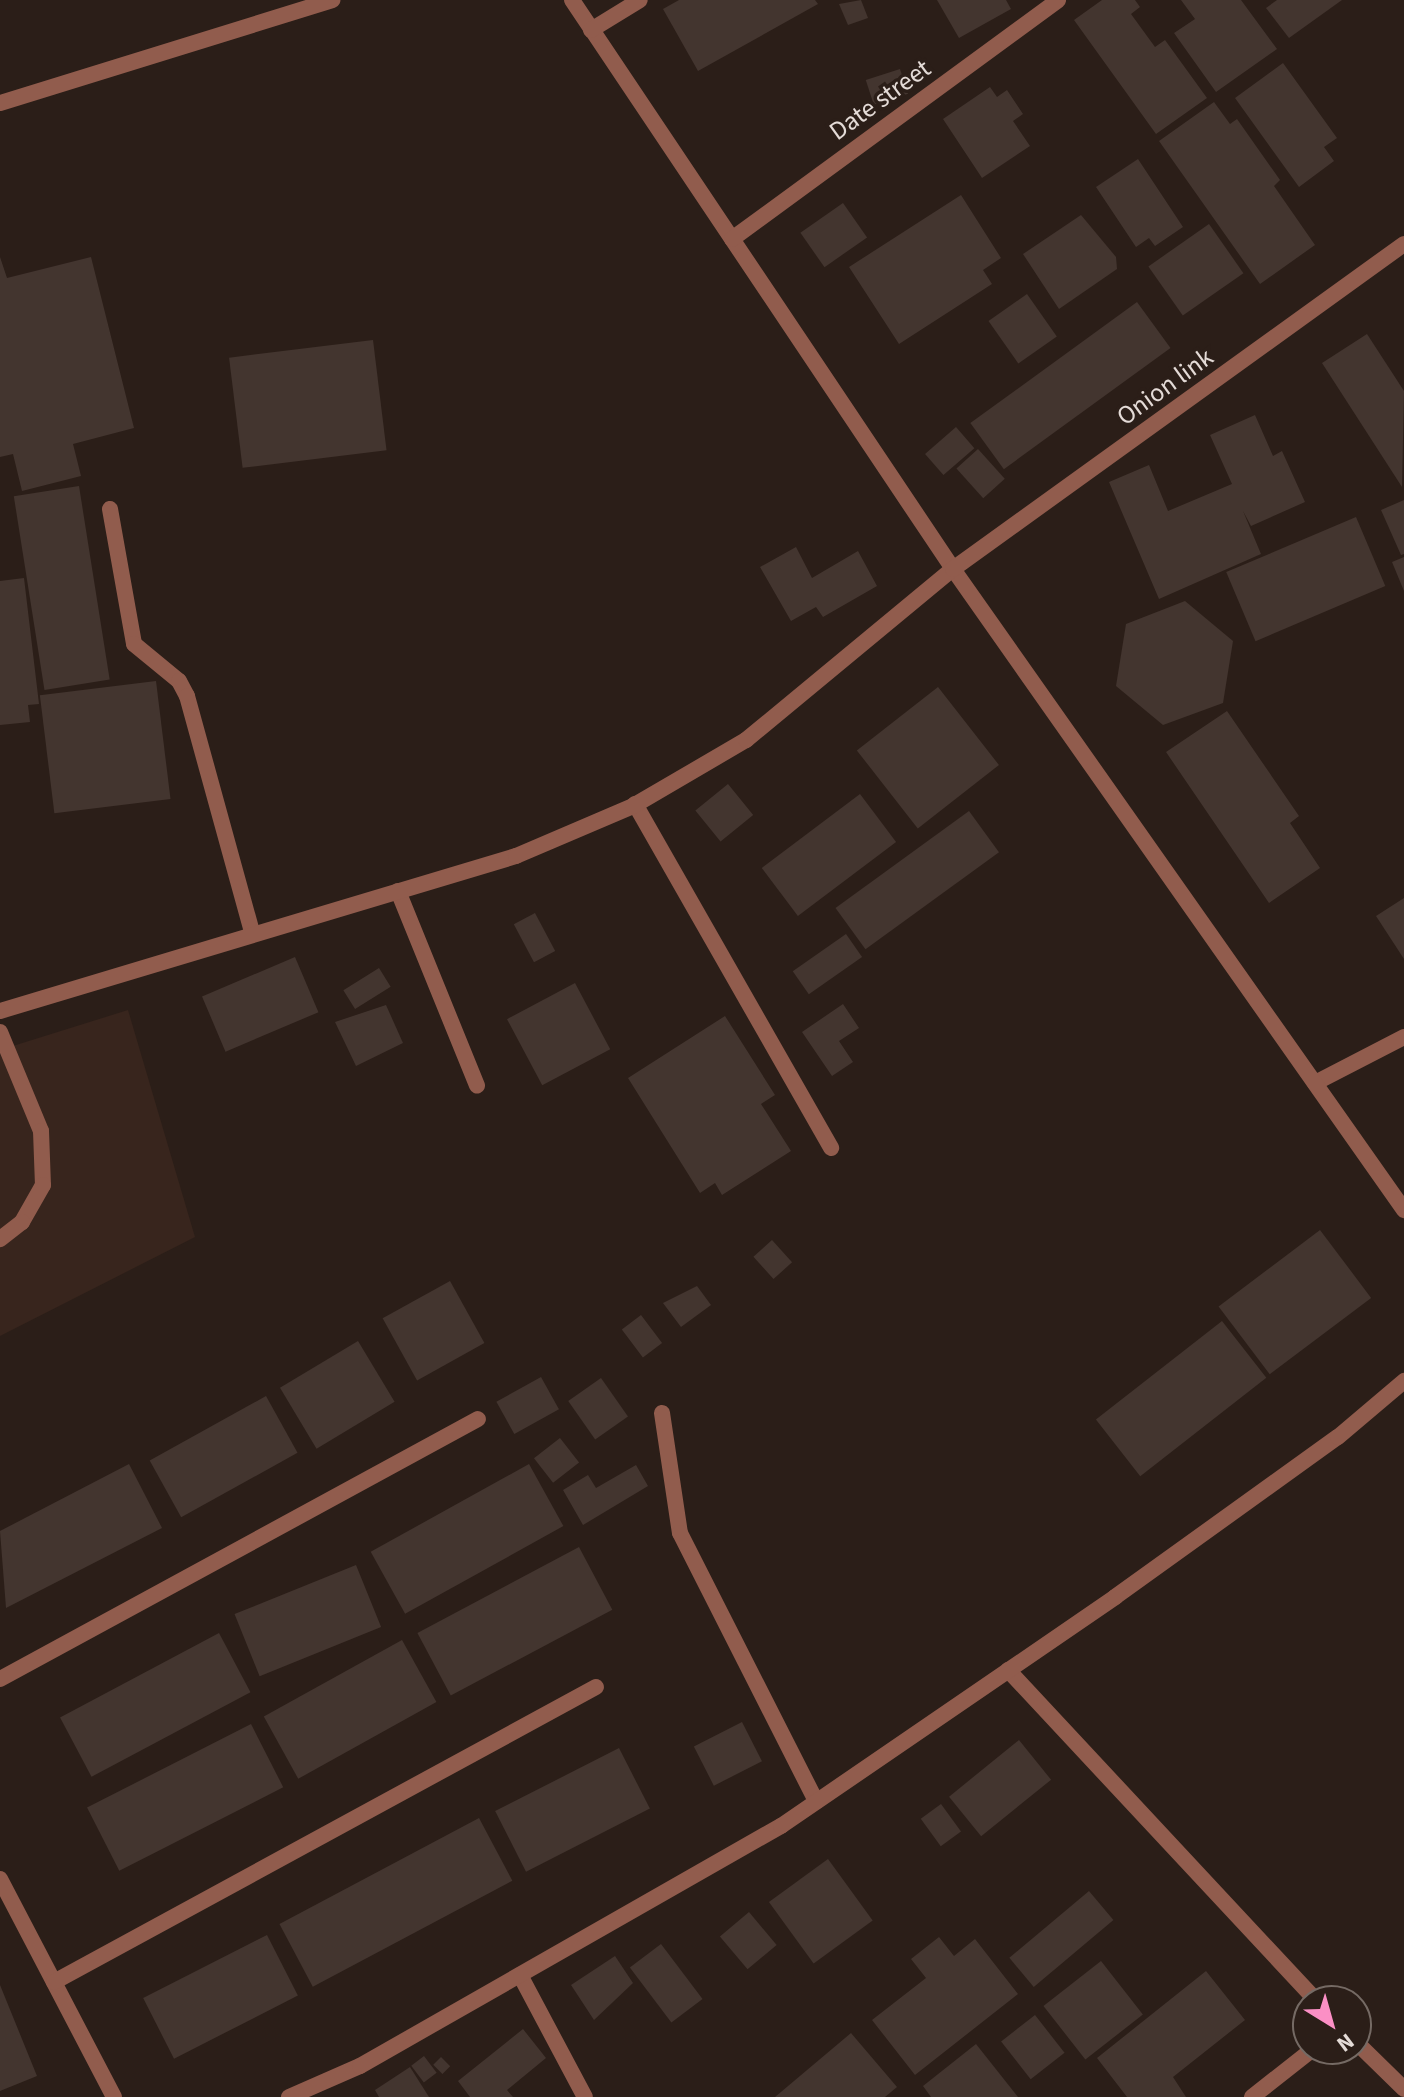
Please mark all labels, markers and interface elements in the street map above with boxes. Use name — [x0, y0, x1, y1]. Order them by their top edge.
street label: Date street — [823, 53, 937, 147]
street label: Onion link — [1111, 342, 1219, 432]
north arrow — [1292, 1985, 1372, 2065]
text: N — [1330, 2025, 1361, 2060]

